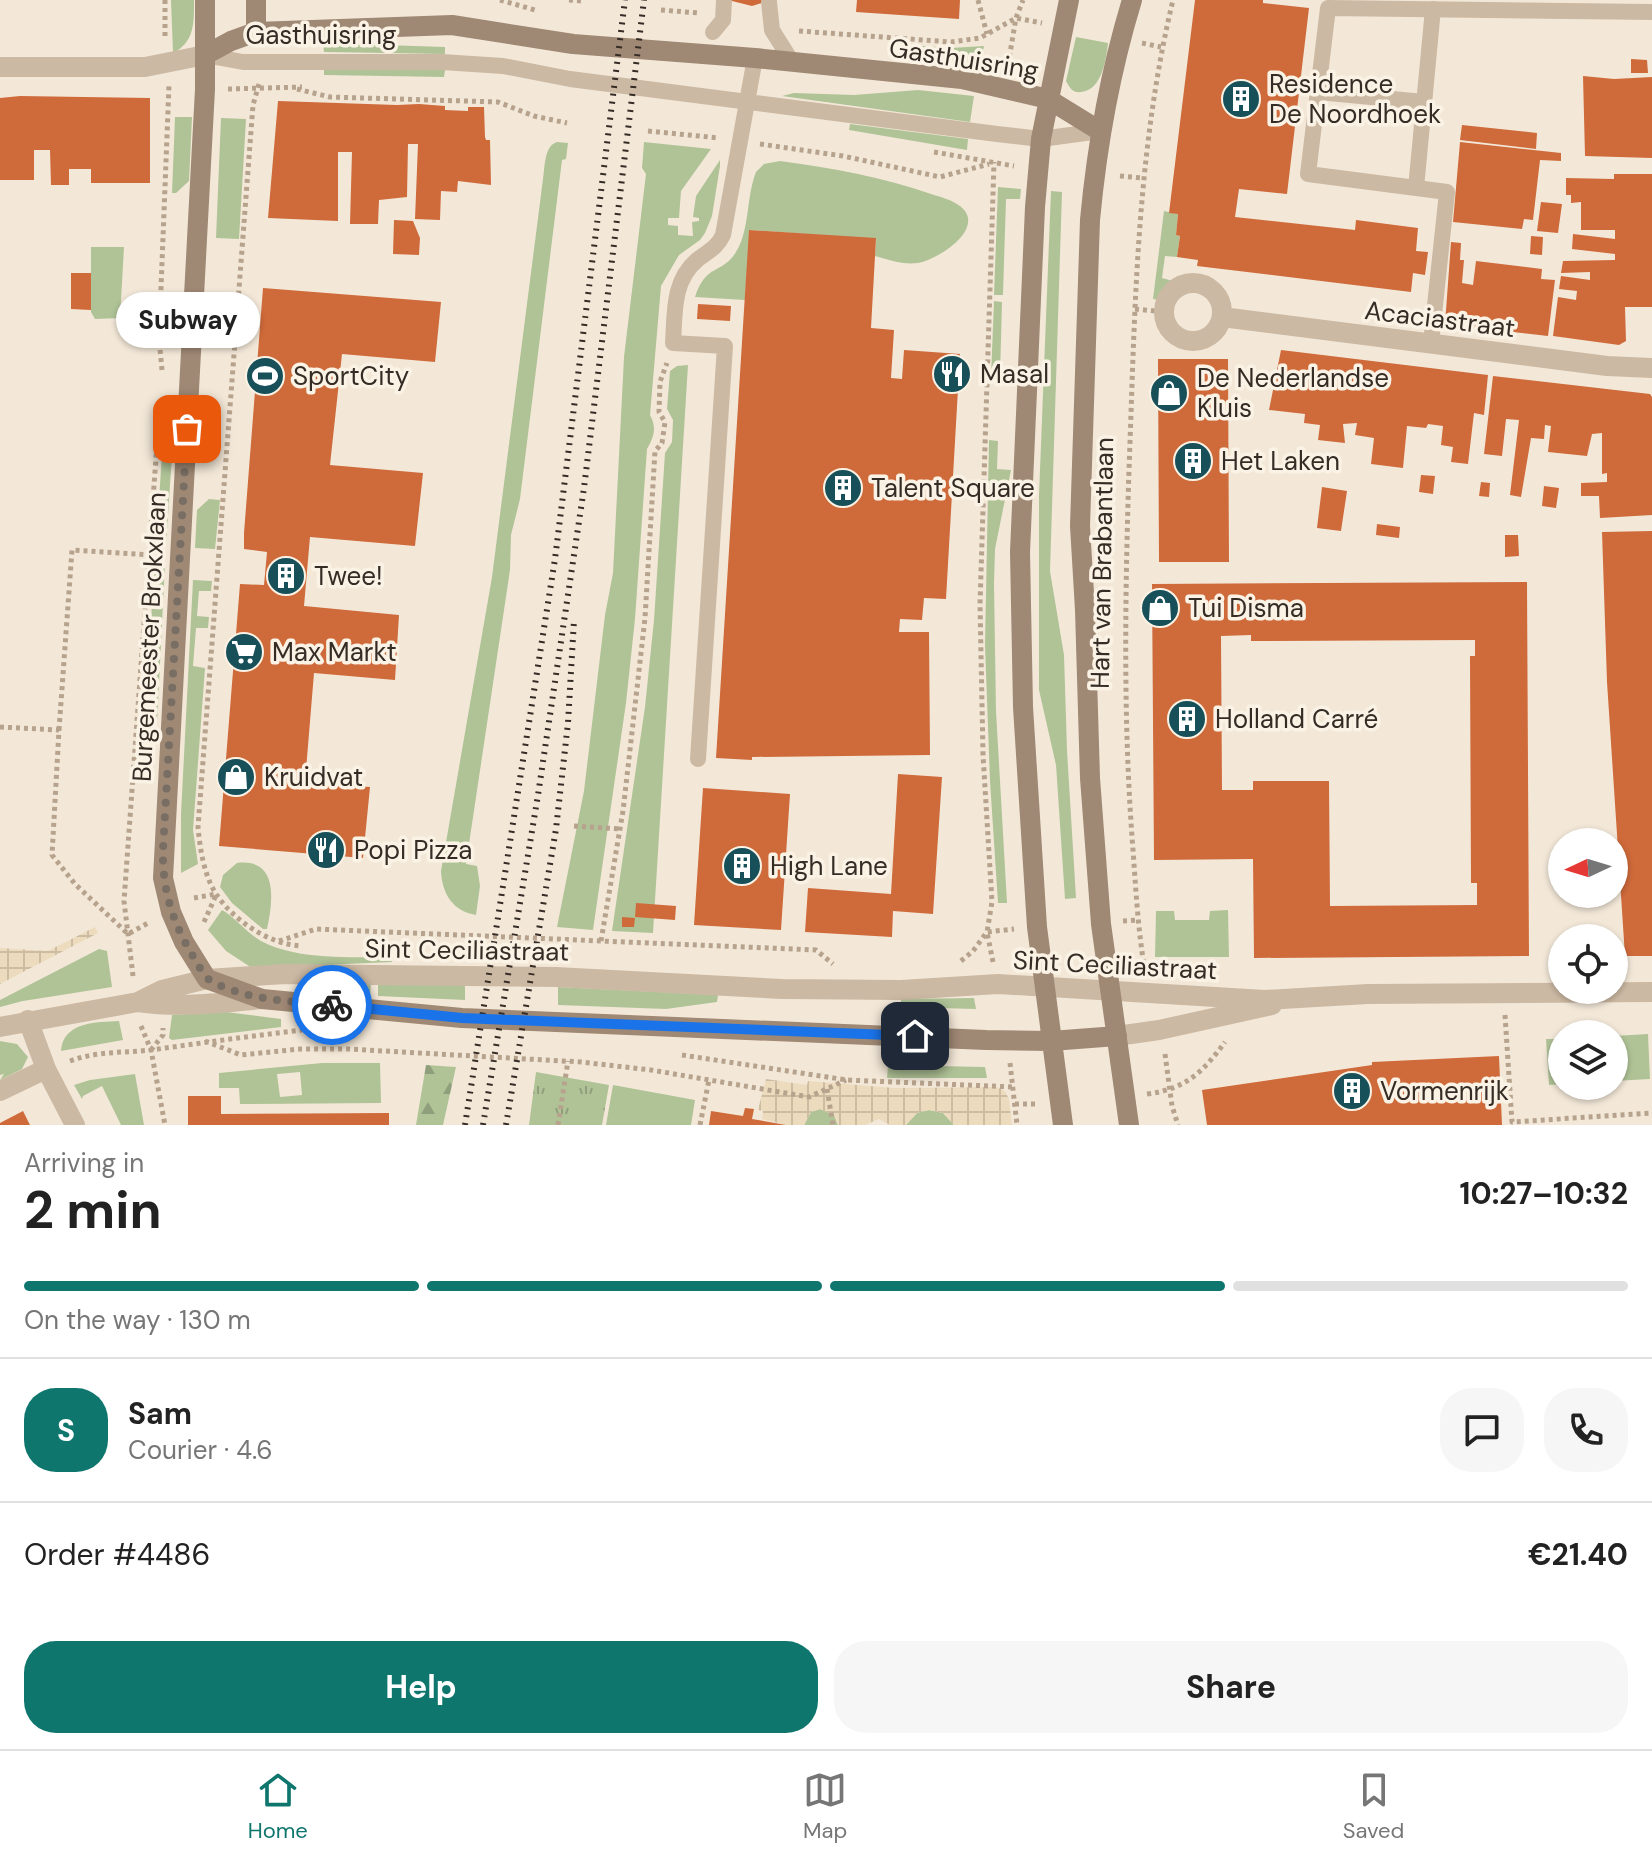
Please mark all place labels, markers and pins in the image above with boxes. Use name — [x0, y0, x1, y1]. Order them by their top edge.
place label: Residence De Noordhoek — [1269, 67, 1441, 131]
building icon: Residence De Noordhoek — [1220, 78, 1262, 120]
callout: Subway — [115, 293, 259, 349]
restaurant icon: Masal — [931, 353, 973, 395]
sports icon: SportCity — [244, 355, 286, 397]
place label: Masal — [980, 357, 1049, 391]
place label: SportCity — [293, 359, 409, 393]
place label: De Nederlandse Kluis — [1197, 361, 1389, 425]
shop icon: De Nederlandse Kluis — [1148, 372, 1190, 414]
pin — [153, 395, 221, 463]
building icon: Het Laken — [1172, 440, 1214, 482]
place label: Het Laken — [1221, 444, 1340, 478]
building icon: Talent Square — [822, 467, 864, 509]
place label: Talent Square — [871, 471, 1035, 505]
building icon: Twee! — [265, 555, 307, 597]
place label: Twee! — [314, 559, 383, 593]
shop icon: Tui Disma — [1139, 587, 1181, 629]
place label: Tui Disma — [1188, 591, 1304, 625]
supermarket icon: Max Markt — [223, 631, 265, 673]
place label: Max Markt — [272, 635, 397, 669]
building icon: Holland Carré — [1166, 698, 1208, 740]
place label: Holland Carré — [1215, 702, 1378, 736]
shop icon: Kruidvat — [215, 756, 257, 798]
place label: Kruidvat — [264, 760, 363, 794]
restaurant icon: Popi Pizza — [305, 829, 347, 871]
place label: Popi Pizza — [354, 833, 472, 867]
building icon: High Lane — [721, 845, 763, 887]
place label: High Lane — [770, 849, 888, 883]
pin — [881, 1002, 949, 1070]
building icon: Vormenrijk — [1331, 1070, 1373, 1112]
place label: Vormenrijk — [1380, 1074, 1509, 1108]

